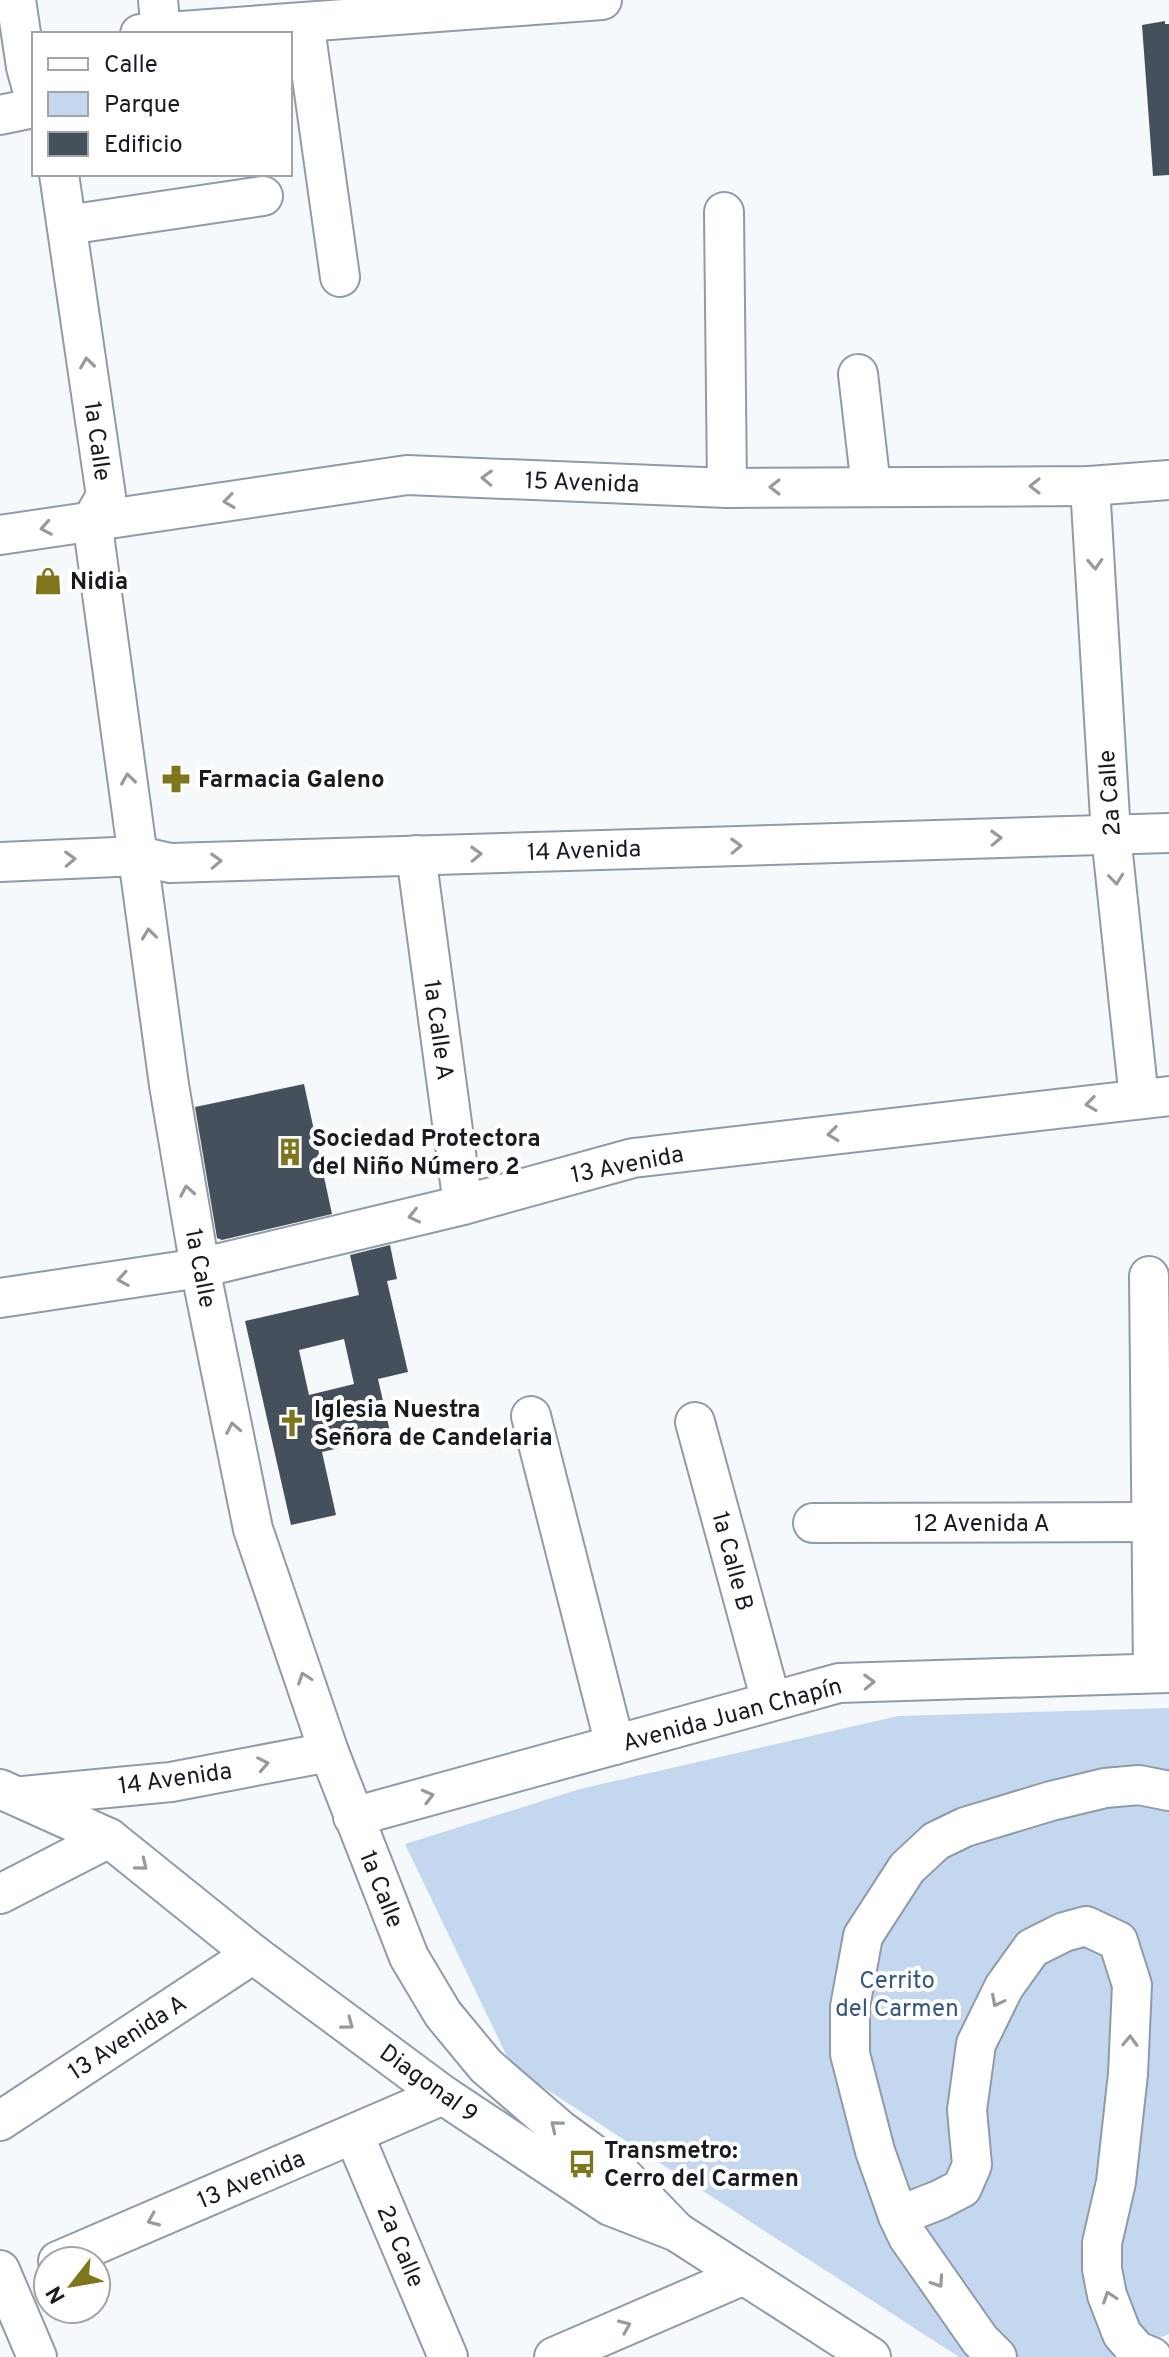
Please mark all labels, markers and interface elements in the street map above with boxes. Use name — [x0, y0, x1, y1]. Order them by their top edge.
legend — [32, 32, 292, 176]
text: Calle — [104, 51, 158, 81]
text: Parque — [104, 91, 180, 121]
text: Edificio — [104, 131, 183, 161]
one-way arrow — [79, 356, 96, 370]
street label: 1a Calle — [76, 400, 116, 483]
street label: 15 Avenida — [524, 467, 640, 501]
one-way arrow — [480, 470, 493, 487]
one-way arrow — [1028, 477, 1041, 495]
one-way arrow — [768, 479, 781, 496]
one-way arrow — [222, 492, 236, 509]
one-way arrow — [39, 518, 53, 535]
one-way arrow — [1086, 558, 1103, 571]
shop icon: Nidia — [33, 566, 63, 596]
place label: Nidia — [70, 568, 128, 598]
street label: 2a Calle — [1093, 749, 1129, 837]
pharmacy icon: Farmacia Galeno — [161, 764, 191, 794]
place label: Farmacia Galeno — [198, 766, 385, 796]
one-way arrow — [120, 772, 137, 785]
one-way arrow — [990, 830, 1003, 847]
street label: 14 Avenida — [526, 835, 642, 869]
one-way arrow — [730, 837, 743, 855]
one-way arrow — [470, 845, 483, 862]
one-way arrow — [64, 850, 77, 867]
one-way arrow — [210, 853, 223, 870]
one-way arrow — [1107, 873, 1124, 886]
one-way arrow — [141, 927, 158, 940]
street label: 1a Calle A — [415, 978, 459, 1082]
one-way arrow — [1085, 1096, 1098, 1113]
place label: Sociedad Protectora del Niño Número 2 — [312, 1125, 541, 1183]
one-way arrow — [826, 1126, 839, 1143]
building icon: Sociedad Protectora del Niño Número 2 — [275, 1137, 305, 1167]
street label: 13 Avenida — [568, 1140, 686, 1192]
one-way arrow — [179, 1184, 196, 1197]
one-way arrow — [408, 1207, 422, 1224]
street label: 1a Calle — [177, 1226, 221, 1311]
one-way arrow — [117, 1270, 130, 1287]
place label: Iglesia Nuestra Señora de Candelaria — [314, 1396, 553, 1454]
church icon: Iglesia Nuestra Señora de Candelaria — [277, 1408, 307, 1438]
one-way arrow — [225, 1422, 242, 1435]
street label: 1a Calle B — [703, 1509, 759, 1614]
street label: 12 Avenida A — [914, 1510, 1050, 1540]
one-way arrow — [297, 1672, 313, 1686]
street label: Avenida Juan Chapín — [620, 1672, 846, 1760]
one-way arrow — [863, 1673, 876, 1690]
street label: 14 Avenida — [117, 1757, 234, 1803]
one-way arrow — [257, 1757, 270, 1774]
one-way arrow — [421, 1789, 435, 1805]
street label: 1a Calle — [351, 1847, 409, 1933]
one-way arrow — [133, 1855, 147, 1870]
park label: Cerrito del Carmen — [835, 1967, 959, 2025]
street label: 13 Avenida A — [63, 1989, 193, 2088]
one-way arrow — [991, 1993, 1007, 2008]
one-way arrow — [339, 2014, 353, 2029]
one-way arrow — [1121, 2034, 1138, 2047]
street label: Diagonal 9 — [373, 2039, 483, 2130]
one-way arrow — [550, 2121, 565, 2135]
place label: Transmetro: Cerro del Carmen — [604, 2137, 799, 2195]
street label: 13 Avenida — [193, 2145, 310, 2217]
bus stop icon: Transmetro: Cerro del Carmen — [567, 2149, 597, 2179]
street label: 2a Calle — [368, 2201, 430, 2292]
one-way arrow — [147, 2211, 162, 2227]
north arrow — [32, 2245, 112, 2325]
one-way arrow — [929, 2274, 944, 2288]
text: N — [41, 2280, 73, 2308]
one-way arrow — [1103, 2291, 1119, 2305]
one-way arrow — [617, 2320, 631, 2336]

